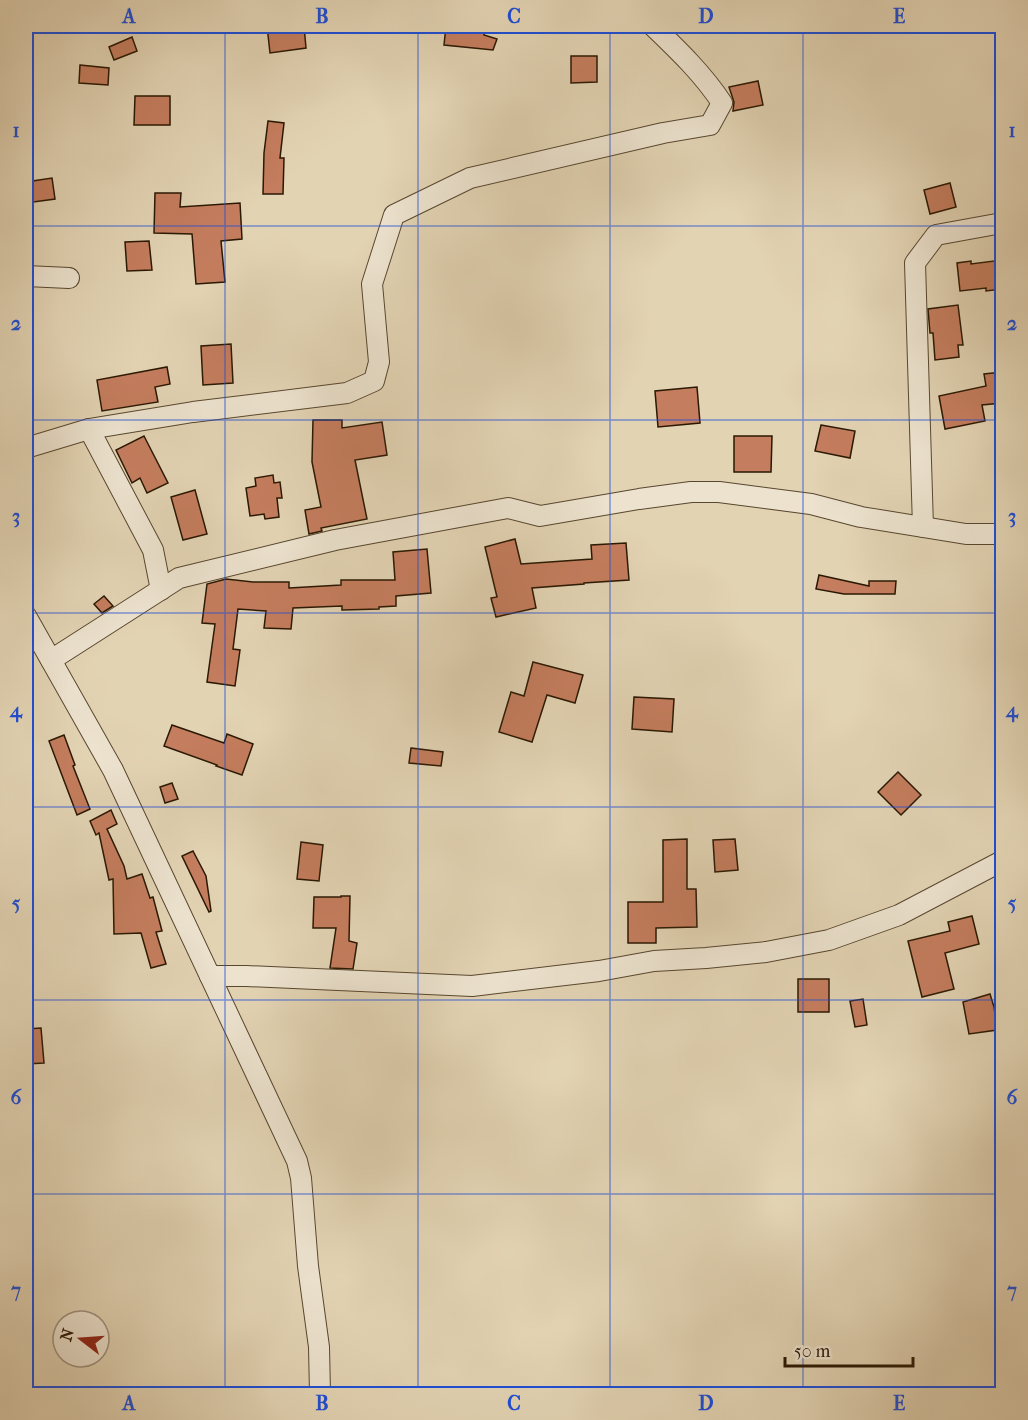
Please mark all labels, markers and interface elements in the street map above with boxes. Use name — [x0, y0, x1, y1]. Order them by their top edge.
text: A — [121, 5, 137, 28]
text: B — [315, 5, 329, 28]
text: C — [507, 5, 521, 28]
text: D — [698, 5, 714, 28]
text: E — [893, 5, 905, 28]
text: 1 — [12, 119, 20, 142]
text: 1 — [1008, 119, 1016, 142]
text: 2 — [11, 312, 21, 335]
text: 2 — [1007, 312, 1017, 335]
text: 3 — [12, 505, 20, 528]
text: 3 — [1008, 505, 1016, 528]
text: 4 — [9, 699, 23, 723]
text: 4 — [1005, 699, 1019, 723]
text: 5 — [12, 892, 21, 915]
text: 5 — [1008, 892, 1017, 915]
text: 6 — [11, 1086, 23, 1109]
text: 6 — [1007, 1086, 1019, 1109]
text: 7 — [10, 1279, 21, 1302]
text: 7 — [1006, 1279, 1017, 1302]
north arrow — [51, 1309, 111, 1369]
text: N — [56, 1325, 78, 1343]
scale bar — [785, 1330, 912, 1368]
text: 50 m — [794, 1341, 831, 1362]
text: A — [121, 1392, 137, 1415]
text: B — [315, 1392, 329, 1415]
text: C — [507, 1392, 521, 1415]
text: D — [698, 1392, 714, 1415]
text: E — [893, 1392, 905, 1415]

